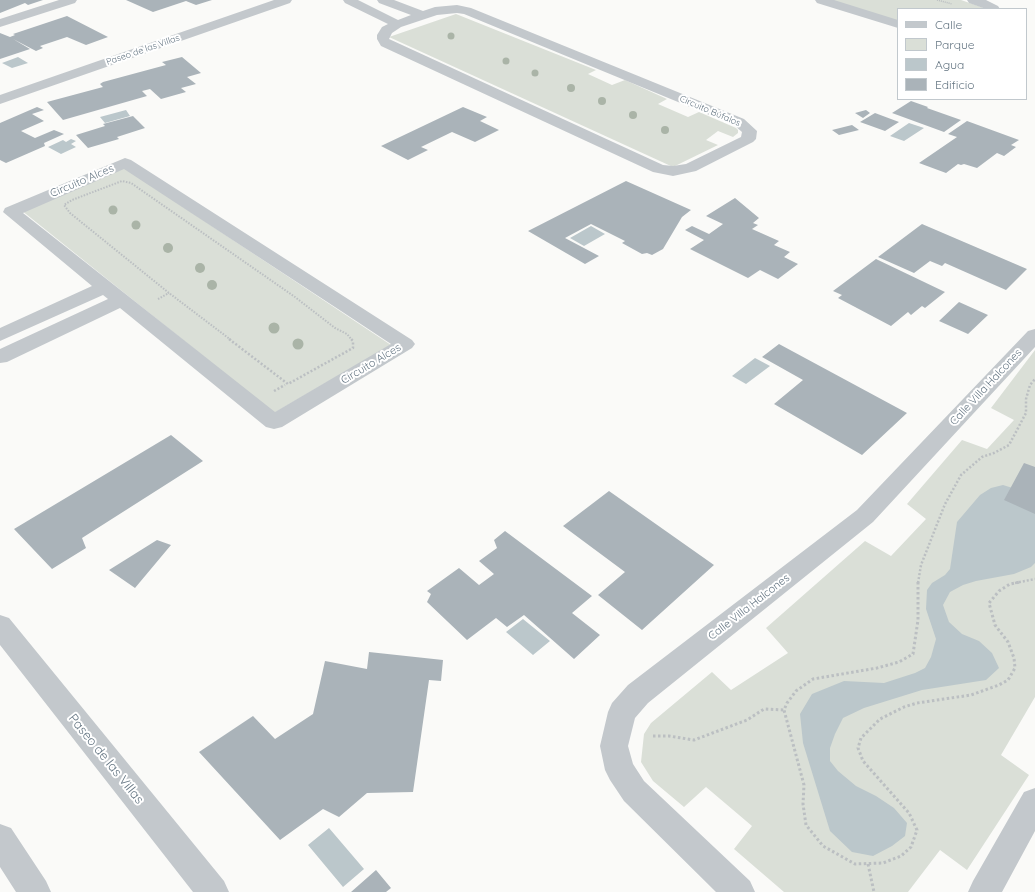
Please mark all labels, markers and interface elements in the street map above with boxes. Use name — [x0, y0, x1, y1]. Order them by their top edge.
legend — [897, 8, 1027, 100]
text: Calle — [935, 17, 962, 32]
street label: Paseo de las Villas — [105, 32, 181, 68]
text: Parque — [935, 37, 975, 52]
text: Agua — [935, 57, 964, 72]
text: Edificio — [935, 77, 975, 92]
street label: Circuito Búfalos — [678, 93, 742, 129]
street label: Circuito Alces — [48, 162, 116, 200]
street label: Circuito Alces — [339, 341, 403, 387]
street label: Calle Villa Halcones — [947, 346, 1025, 428]
street label: Calle Villa Halcones — [706, 571, 792, 643]
street label: Paseo de las Villas — [65, 711, 147, 807]

